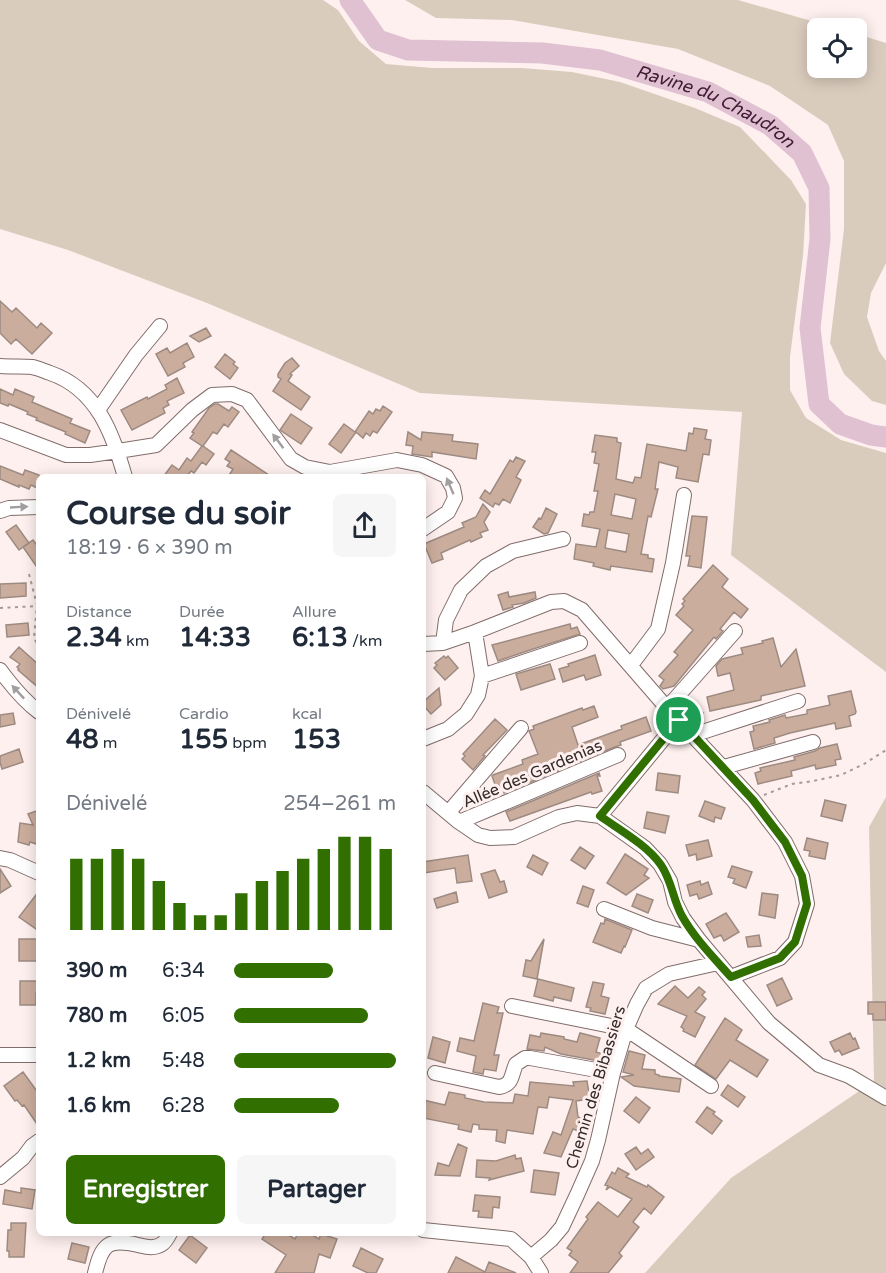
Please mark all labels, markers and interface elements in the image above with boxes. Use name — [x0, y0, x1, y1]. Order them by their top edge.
map controls — [807, 18, 867, 78]
button: locate — [807, 18, 867, 78]
water label: Ravine du Chaudron — [633, 60, 800, 153]
one-way arrow — [272, 433, 284, 448]
one-way arrow — [445, 476, 455, 494]
text: Course du soir — [66, 494, 291, 533]
button: share — [333, 494, 396, 557]
one-way arrow — [10, 503, 29, 512]
text: 18:19 · 6 × 390 m — [66, 536, 233, 560]
text: Distance — [66, 602, 132, 622]
text: Durée — [179, 602, 225, 622]
text: Allure — [292, 602, 337, 622]
text: 2.34 — [66, 622, 122, 653]
text: 14:33 — [179, 622, 251, 653]
text: 6:13 — [292, 622, 348, 653]
text: km — [122, 631, 149, 651]
text: /km — [348, 631, 382, 651]
one-way arrow — [12, 685, 25, 700]
pin — [653, 694, 704, 745]
icon: arrive — [662, 703, 695, 736]
text: Dénivelé — [66, 704, 131, 724]
text: Cardio — [179, 704, 229, 724]
text: kcal — [292, 704, 322, 724]
text: 48 — [66, 724, 99, 755]
text: 155 — [179, 724, 228, 755]
text: 153 — [292, 724, 341, 755]
text: m — [99, 733, 118, 753]
text: bpm — [228, 733, 267, 753]
street label: Allée des Gardenias — [460, 735, 605, 812]
text: Dénivelé — [66, 792, 147, 816]
text: 254–261 m — [283, 792, 396, 816]
text: 390 m — [66, 959, 127, 983]
text: 6:34 — [162, 959, 205, 983]
street label: Chemin des Bibassiers — [562, 1003, 630, 1171]
text: 780 m — [66, 1004, 127, 1028]
text: 6:05 — [162, 1004, 205, 1028]
text: 1.2 km — [66, 1049, 131, 1073]
text: 5:48 — [162, 1049, 205, 1073]
text: 1.6 km — [66, 1094, 131, 1118]
text: 6:28 — [162, 1094, 205, 1118]
button: Enregistrer — [66, 1155, 225, 1224]
button: Partager — [237, 1155, 396, 1224]

